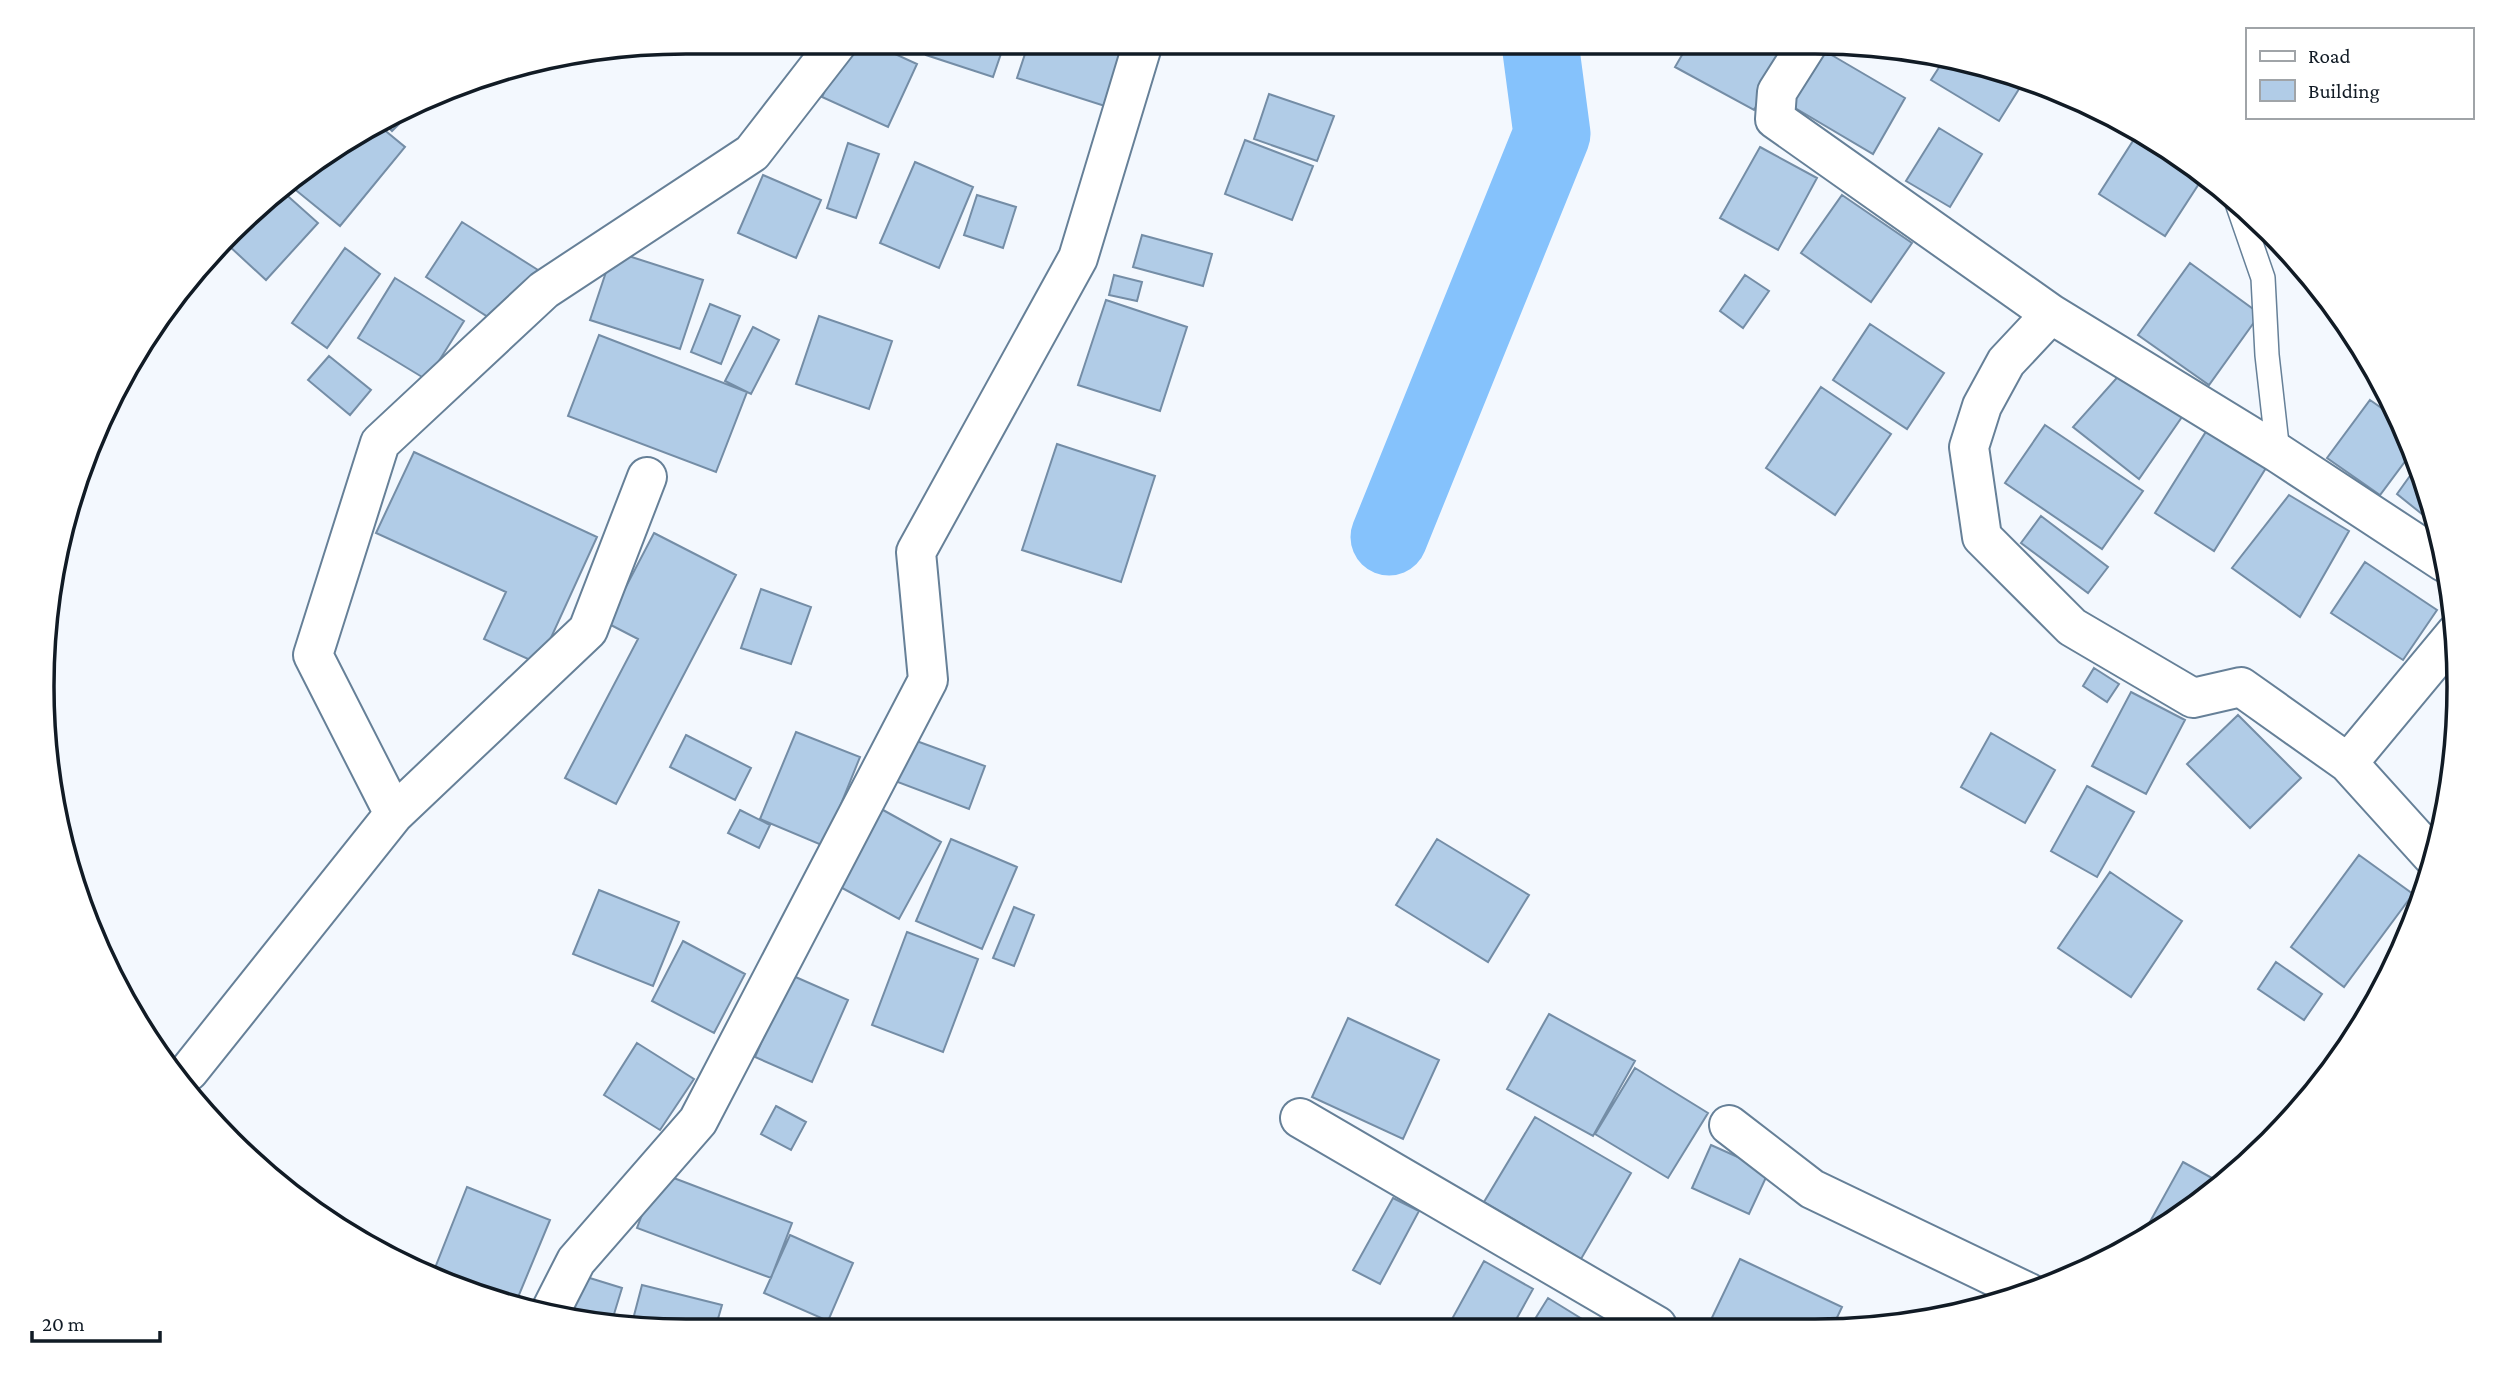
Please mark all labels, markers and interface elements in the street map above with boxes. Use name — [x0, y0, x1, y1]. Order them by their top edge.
legend — [2246, 28, 2473, 119]
text: Road — [2308, 44, 2351, 68]
text: Building — [2308, 79, 2380, 103]
scale bar — [32, 1300, 159, 1344]
text: 20 m — [42, 1312, 85, 1336]

